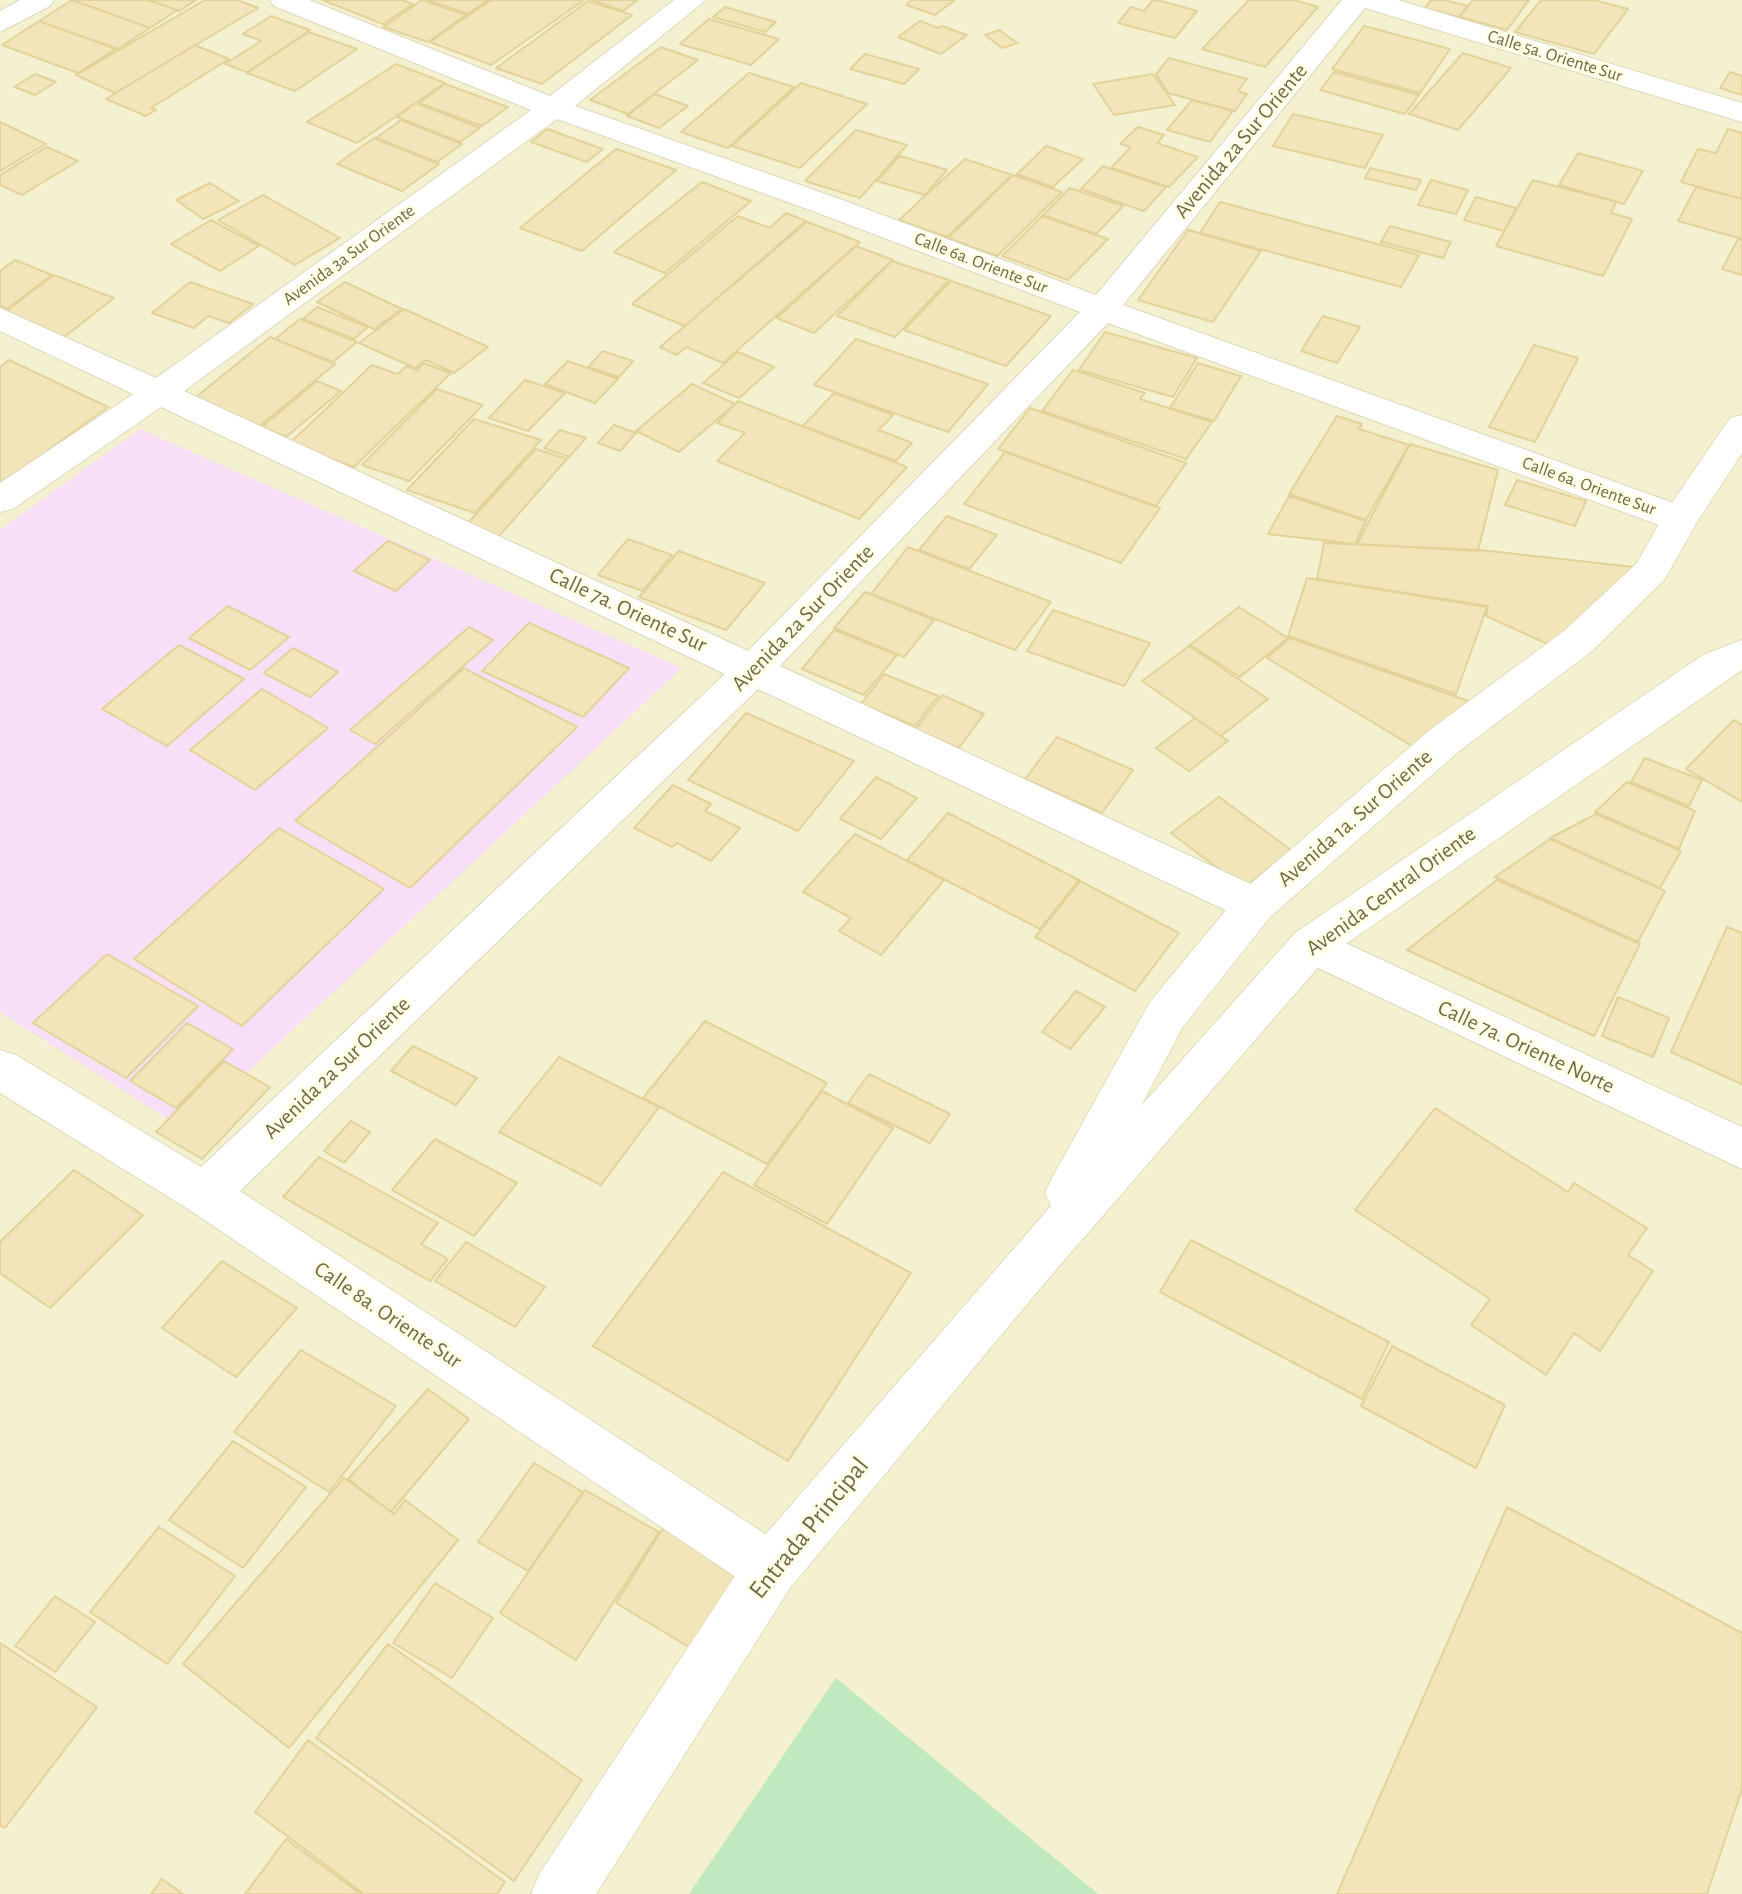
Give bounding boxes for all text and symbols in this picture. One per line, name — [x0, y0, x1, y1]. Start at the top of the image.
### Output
street label: Calle 5a. Oriente Sur — [1485, 25, 1625, 87]
street label: Avenida 2a Sur Oriente — [1169, 58, 1313, 224]
street label: Avenida 3a Sur Oriente — [279, 200, 419, 310]
street label: Calle 6a. Oriente Sur — [911, 228, 1051, 298]
street label: Calle 6a. Oriente Sur — [1519, 452, 1659, 520]
street label: Avenida 2a Sur Oriente — [726, 539, 880, 697]
street label: Calle 7a. Oriente Sur — [545, 562, 711, 658]
street label: Avenida 1a. Sur Oriente — [1272, 744, 1438, 892]
street label: Avenida Central Oriente — [1301, 820, 1481, 962]
street label: Avenida 2a Sur Oriente — [258, 991, 416, 1145]
street label: Calle 7a. Oriente Norte — [1434, 995, 1618, 1099]
street label: Calle 8a. Oriente Sur — [309, 1256, 467, 1374]
street label: Entrada Principal — [742, 1451, 876, 1605]

